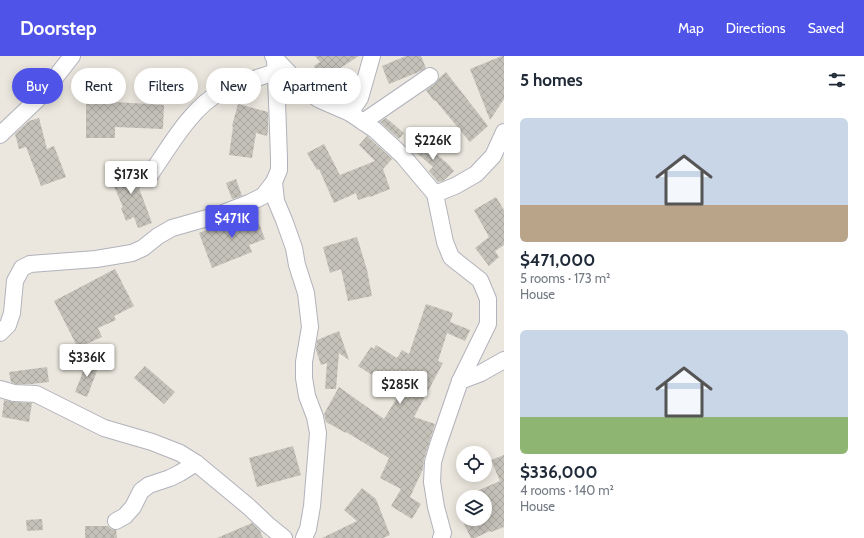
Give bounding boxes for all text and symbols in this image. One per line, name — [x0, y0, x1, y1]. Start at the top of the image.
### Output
text: Doorstep — [20, 17, 97, 40]
text: Map — [678, 19, 704, 37]
text: Directions — [726, 19, 786, 37]
text: Saved — [808, 19, 844, 37]
chip: Buy — [12, 68, 63, 104]
chip: Rent — [71, 68, 126, 104]
chip: Filters — [134, 68, 198, 104]
chip: New — [206, 68, 261, 104]
chip: Apartment — [269, 68, 361, 104]
icon: filters — [826, 69, 848, 91]
text: 5 homes — [520, 70, 583, 90]
pin: $226K — [405, 127, 461, 161]
text: $226K — [415, 132, 451, 148]
icon: home — [648, 144, 720, 216]
pin: $173K — [103, 161, 159, 195]
text: $173K — [114, 166, 148, 182]
pin: $471K — [204, 205, 260, 239]
text: $471K — [214, 210, 250, 226]
text: $471,000 — [520, 250, 595, 270]
text: 5 rooms · 173 m² — [520, 270, 610, 286]
text: House — [520, 286, 555, 302]
pin: $336K — [59, 344, 115, 378]
text: $336K — [68, 349, 106, 365]
icon: home — [648, 356, 720, 428]
pin: $285K — [372, 371, 428, 405]
text: $285K — [381, 376, 419, 392]
map controls — [456, 446, 492, 526]
button: locate — [456, 446, 492, 482]
text: $336,000 — [520, 462, 598, 482]
text: 4 rooms · 140 m² — [520, 482, 614, 498]
button: layers — [456, 490, 492, 526]
text: House — [520, 498, 555, 514]

